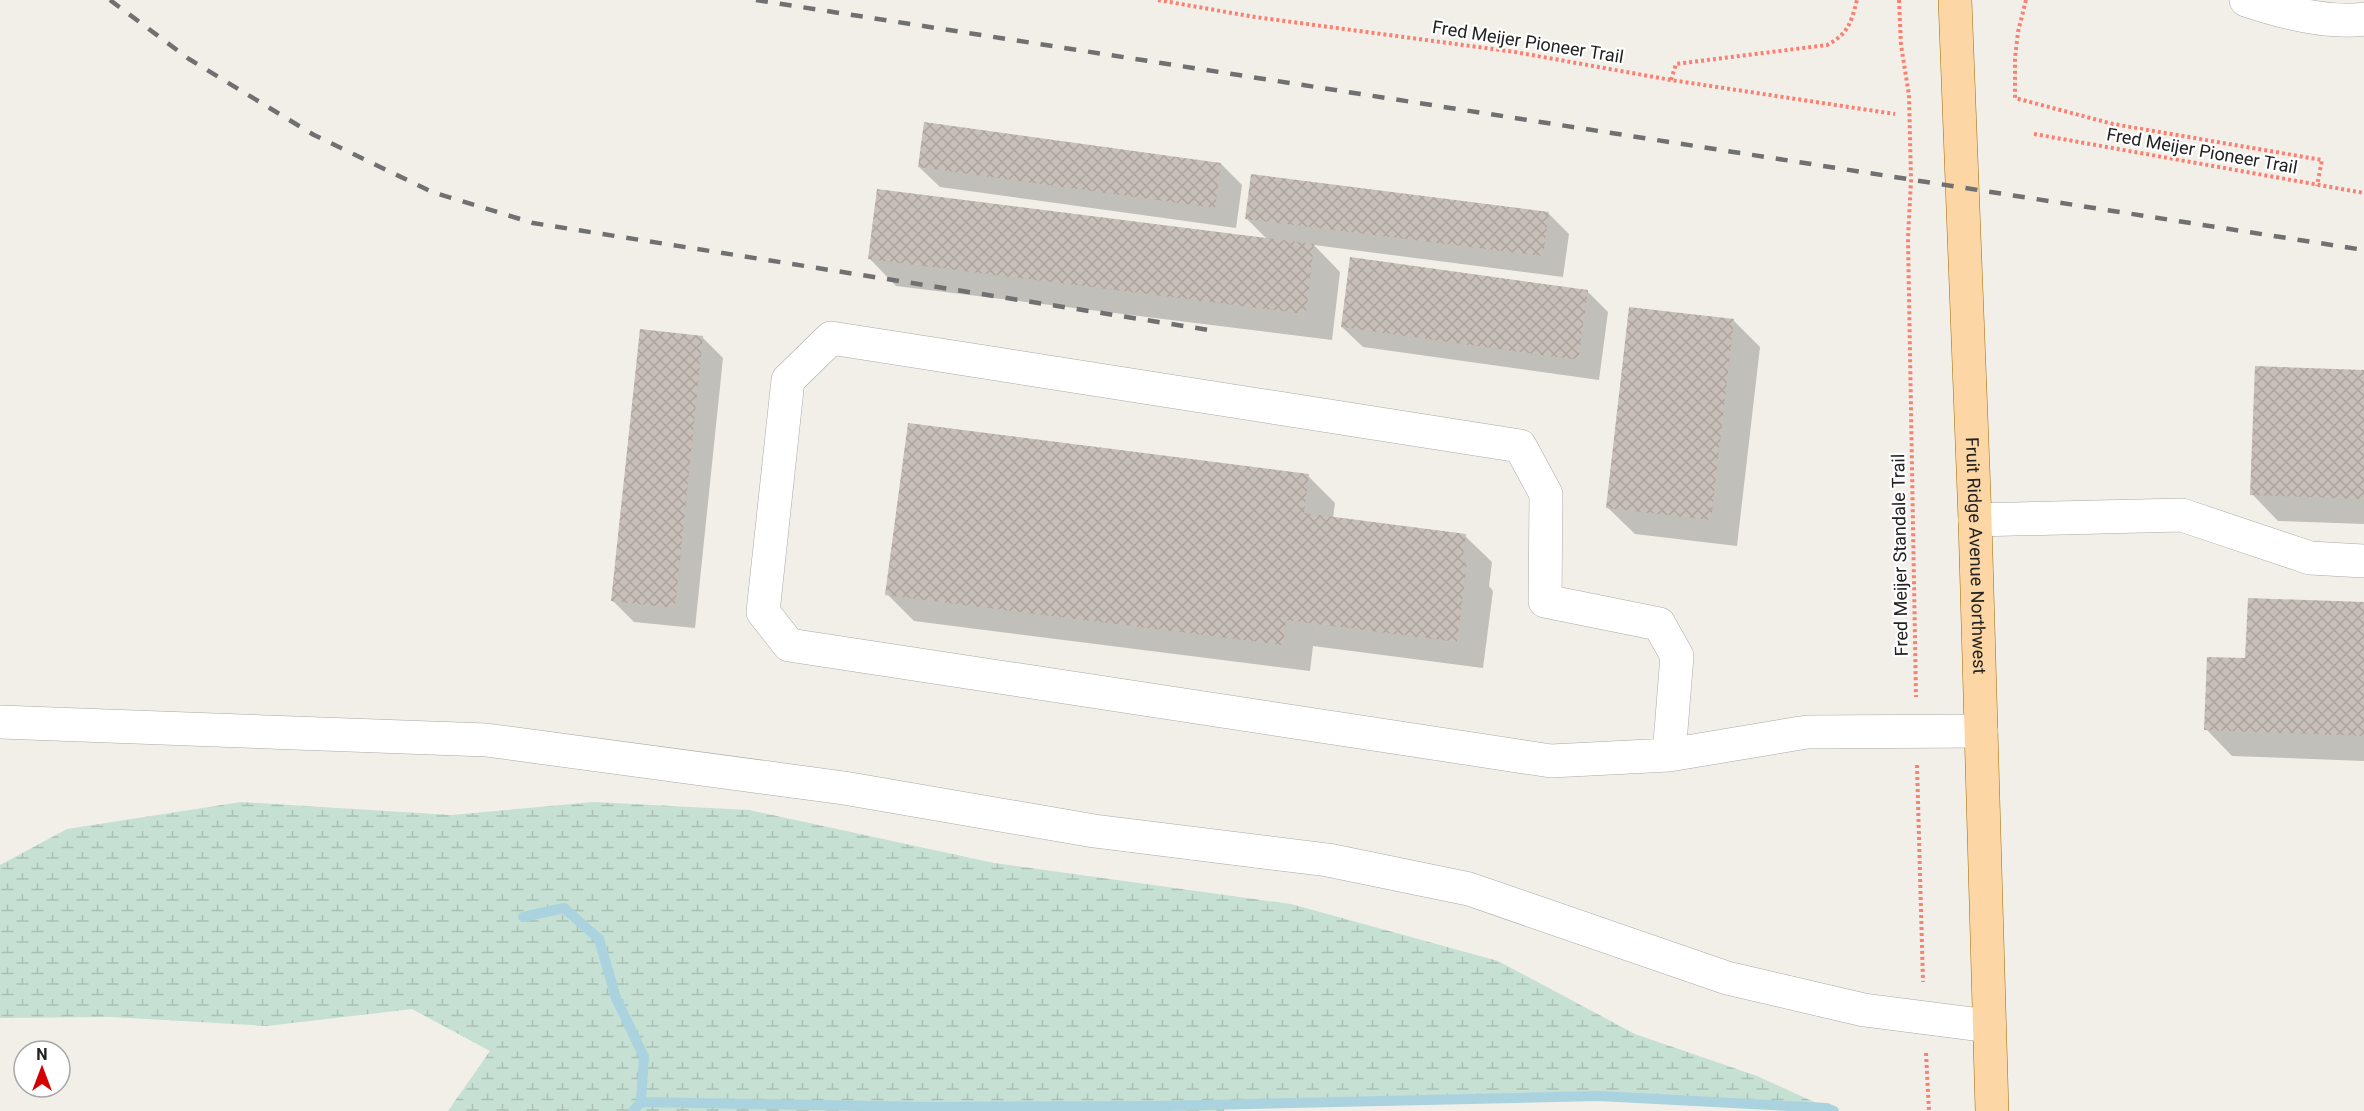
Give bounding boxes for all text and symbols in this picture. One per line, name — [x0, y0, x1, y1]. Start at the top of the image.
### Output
street label: Fred Meijer Pioneer Trail — [1431, 16, 1625, 67]
street label: Fred Meijer Pioneer Trail — [2105, 123, 2299, 178]
street label: Fruit Ridge Avenue Northwest — [1962, 437, 1990, 675]
street label: Fred Meijer Standale Trail — [1887, 454, 1912, 656]
north arrow — [12, 1039, 72, 1099]
text: N — [36, 1045, 48, 1064]

